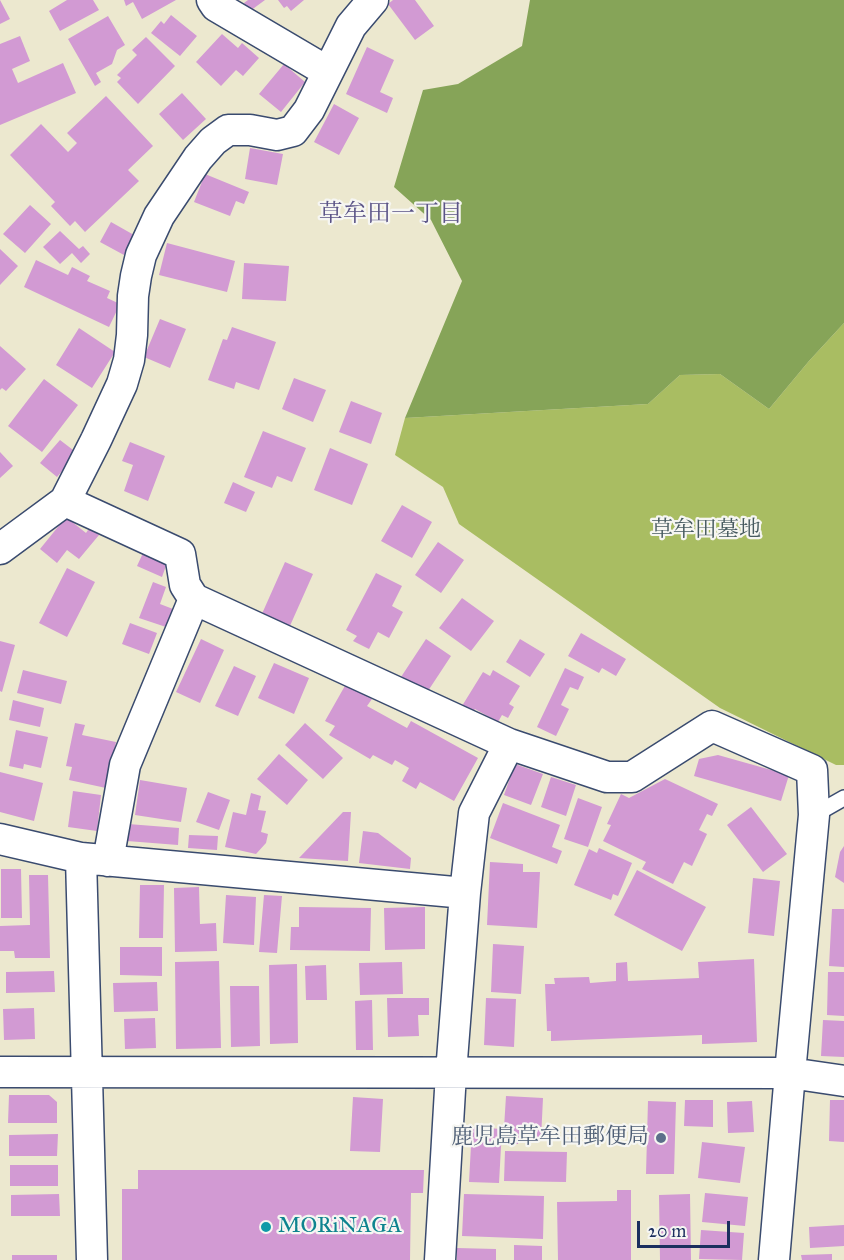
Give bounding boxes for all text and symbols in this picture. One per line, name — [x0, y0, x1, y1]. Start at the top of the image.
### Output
district label: 草牟田一丁目 — [319, 201, 463, 229]
park label: 草牟田墓地 — [651, 518, 761, 544]
place label: 鹿児島草牟田郵便局 — [451, 1125, 649, 1151]
marker: 鹿児島草牟田郵便局 — [654, 1131, 668, 1145]
scale bar — [640, 1209, 733, 1247]
place label: MORiNAGA — [278, 1214, 402, 1240]
marker: MORiNAGA — [259, 1220, 273, 1234]
text: 20 m — [648, 1220, 686, 1242]

